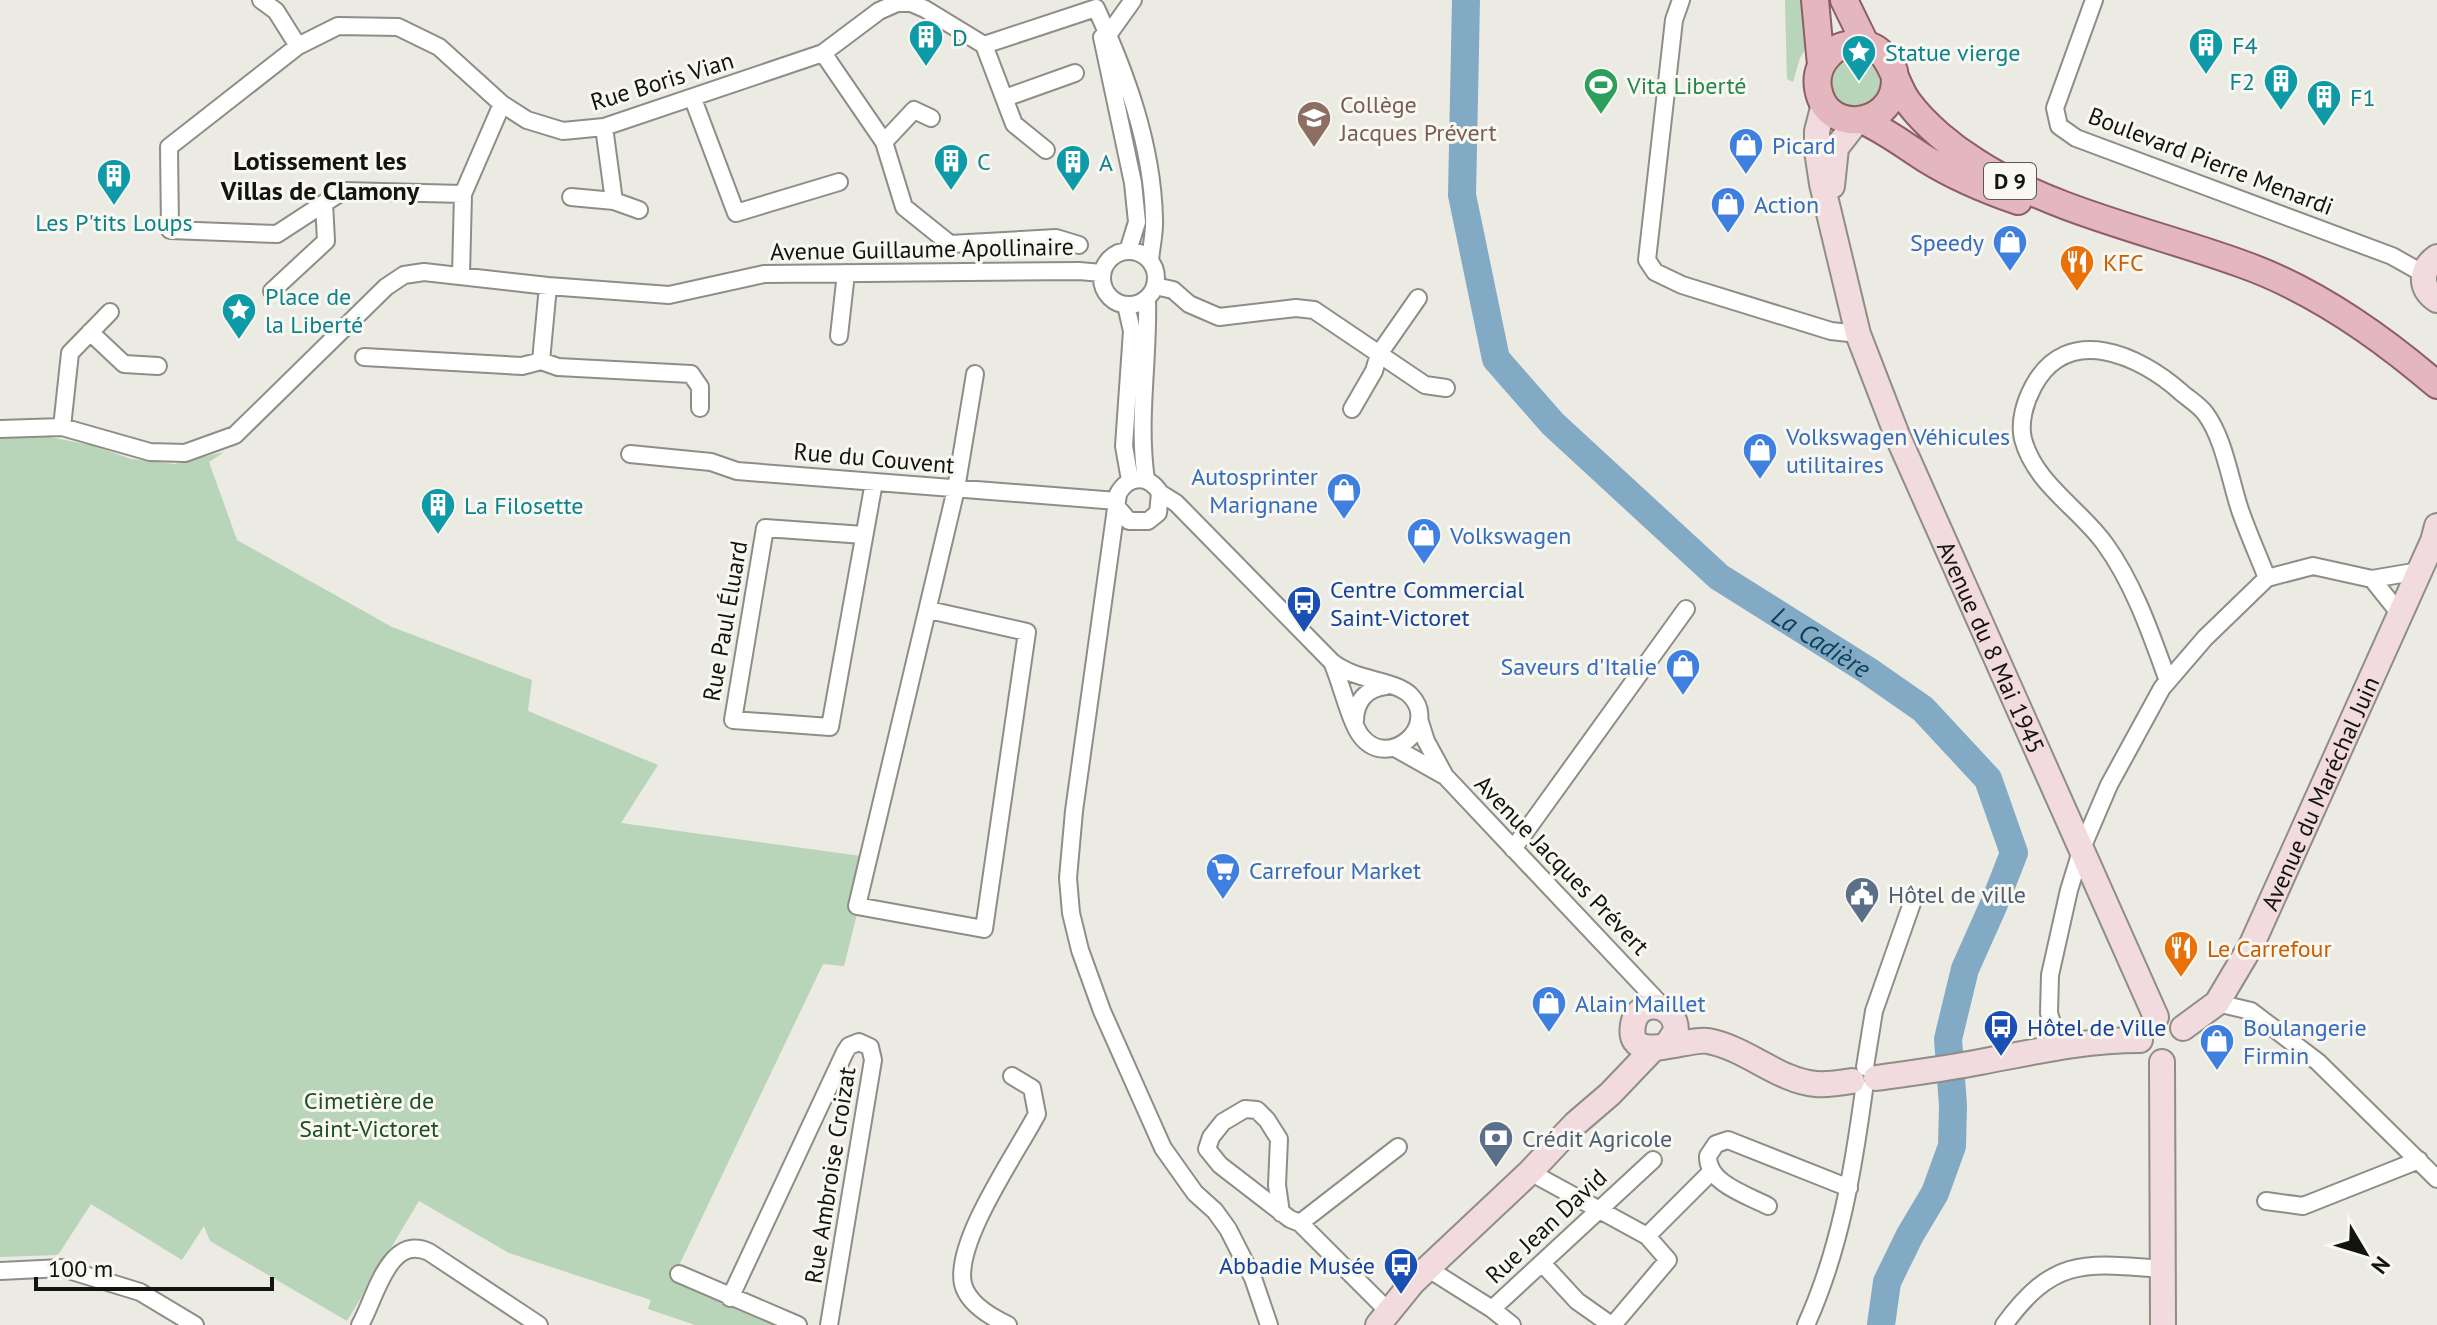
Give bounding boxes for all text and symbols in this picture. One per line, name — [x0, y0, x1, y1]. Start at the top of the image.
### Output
building icon: D — [907, 18, 945, 68]
place label: D — [952, 22, 968, 53]
building icon: F4 — [2187, 26, 2225, 76]
place label: F4 — [2232, 30, 2258, 61]
place icon: Statue vierge — [1840, 33, 1878, 83]
place label: Statue vierge — [1885, 37, 2021, 68]
street label: Rue Boris Vian — [587, 45, 737, 117]
building icon: F2 — [2262, 62, 2300, 112]
sports icon: Vita Liberté — [1582, 66, 1620, 116]
place label: F2 — [2230, 66, 2255, 97]
place label: Vita Liberté — [1626, 70, 1746, 101]
building icon: F1 — [2305, 78, 2343, 128]
place label: F1 — [2350, 82, 2376, 113]
place label: Collège Jacques Prévert — [1339, 89, 1497, 148]
school or university icon: Collège Jacques Prévert — [1295, 99, 1333, 149]
street label: Boulevard Pierre Menardi — [2084, 100, 2338, 222]
shop icon: Picard — [1727, 126, 1765, 176]
place label: Picard — [1772, 130, 1836, 161]
building icon: C — [932, 142, 970, 192]
building icon: A — [1054, 143, 1092, 193]
district label: Lotissement les Villas de Clamony — [220, 144, 420, 207]
place label: C — [977, 146, 991, 177]
place label: A — [1099, 147, 1113, 178]
building icon: Les P'tits Loups — [95, 157, 133, 207]
road number: D 9 — [1984, 163, 2036, 199]
shop icon: Action — [1709, 185, 1747, 235]
place label: Action — [1754, 189, 1819, 220]
place label: Les P'tits Loups — [35, 207, 193, 238]
shop icon: Speedy — [1991, 223, 2029, 273]
place label: Speedy — [1910, 227, 1984, 258]
street label: Avenue Guillaume Apollinaire — [770, 231, 1074, 267]
restaurant icon: KFC — [2058, 243, 2096, 293]
place label: KFC — [2103, 247, 2144, 278]
place label: Place de la Liberté — [265, 281, 363, 340]
place icon: Place de la Liberté — [220, 291, 258, 341]
place label: Volkswagen Véhicules utilitaires — [1785, 421, 2010, 480]
shop icon: Volkswagen Véhicules utilitaires — [1741, 431, 1779, 481]
street label: Rue du Couvent — [792, 436, 956, 480]
place label: Autosprinter Marignane — [1191, 461, 1318, 520]
shop icon: Autosprinter Marignane — [1325, 471, 1363, 521]
building icon: La Filosette — [419, 486, 457, 536]
place label: La Filosette — [464, 490, 583, 521]
shop icon: Volkswagen — [1405, 516, 1443, 566]
place label: Volkswagen — [1449, 520, 1571, 551]
street label: Avenue du 8 Mai 1945 — [1931, 536, 2052, 758]
street label: Rue Paul Éluard — [696, 538, 754, 704]
place label: Centre Commercial Saint-Victoret — [1330, 574, 1524, 633]
bus stop icon: Centre Commercial Saint-Victoret — [1285, 584, 1323, 634]
water label: La Cadière — [1766, 598, 1877, 685]
shop icon: Saveurs d'Italie — [1664, 647, 1702, 697]
place label: Saveurs d'Italie — [1500, 651, 1657, 682]
street label: Avenue du Maréchal Juin — [2254, 671, 2386, 915]
street label: Avenue Jacques Prévert — [1468, 769, 1656, 961]
supermarket icon: Carrefour Market — [1204, 851, 1242, 901]
place label: Carrefour Market — [1249, 855, 1421, 886]
public building icon: Hôtel de ville — [1843, 875, 1881, 925]
place label: Hôtel de ville — [1888, 879, 2026, 910]
restaurant icon: Le Carrefour — [2162, 929, 2200, 979]
place label: Le Carrefour — [2207, 933, 2332, 964]
shop icon: Alain Maillet — [1530, 984, 1568, 1034]
place label: Alain Maillet — [1575, 988, 1706, 1019]
bus stop icon: Hôtel de Ville — [1982, 1008, 2020, 1058]
place label: Hôtel de Ville — [2027, 1012, 2167, 1043]
place label: Boulangerie Firmin — [2243, 1012, 2367, 1071]
shop icon: Boulangerie Firmin — [2198, 1022, 2236, 1072]
street label: Rue Ambroise Croizat — [798, 1064, 862, 1286]
park label: Cimetière de Saint-Victoret — [299, 1085, 439, 1144]
bank icon: Crédit Agricole — [1477, 1119, 1515, 1169]
place label: Crédit Agricole — [1522, 1123, 1672, 1154]
street label: Rue Jean David — [1479, 1162, 1613, 1290]
north arrow — [2325, 1213, 2405, 1293]
scale bar — [36, 1241, 272, 1291]
bus stop icon: Abbadie Musée — [1382, 1246, 1420, 1296]
place label: Abbadie Musée — [1219, 1250, 1375, 1281]
text: N — [2365, 1251, 2396, 1280]
text: 100 m — [48, 1253, 113, 1284]

